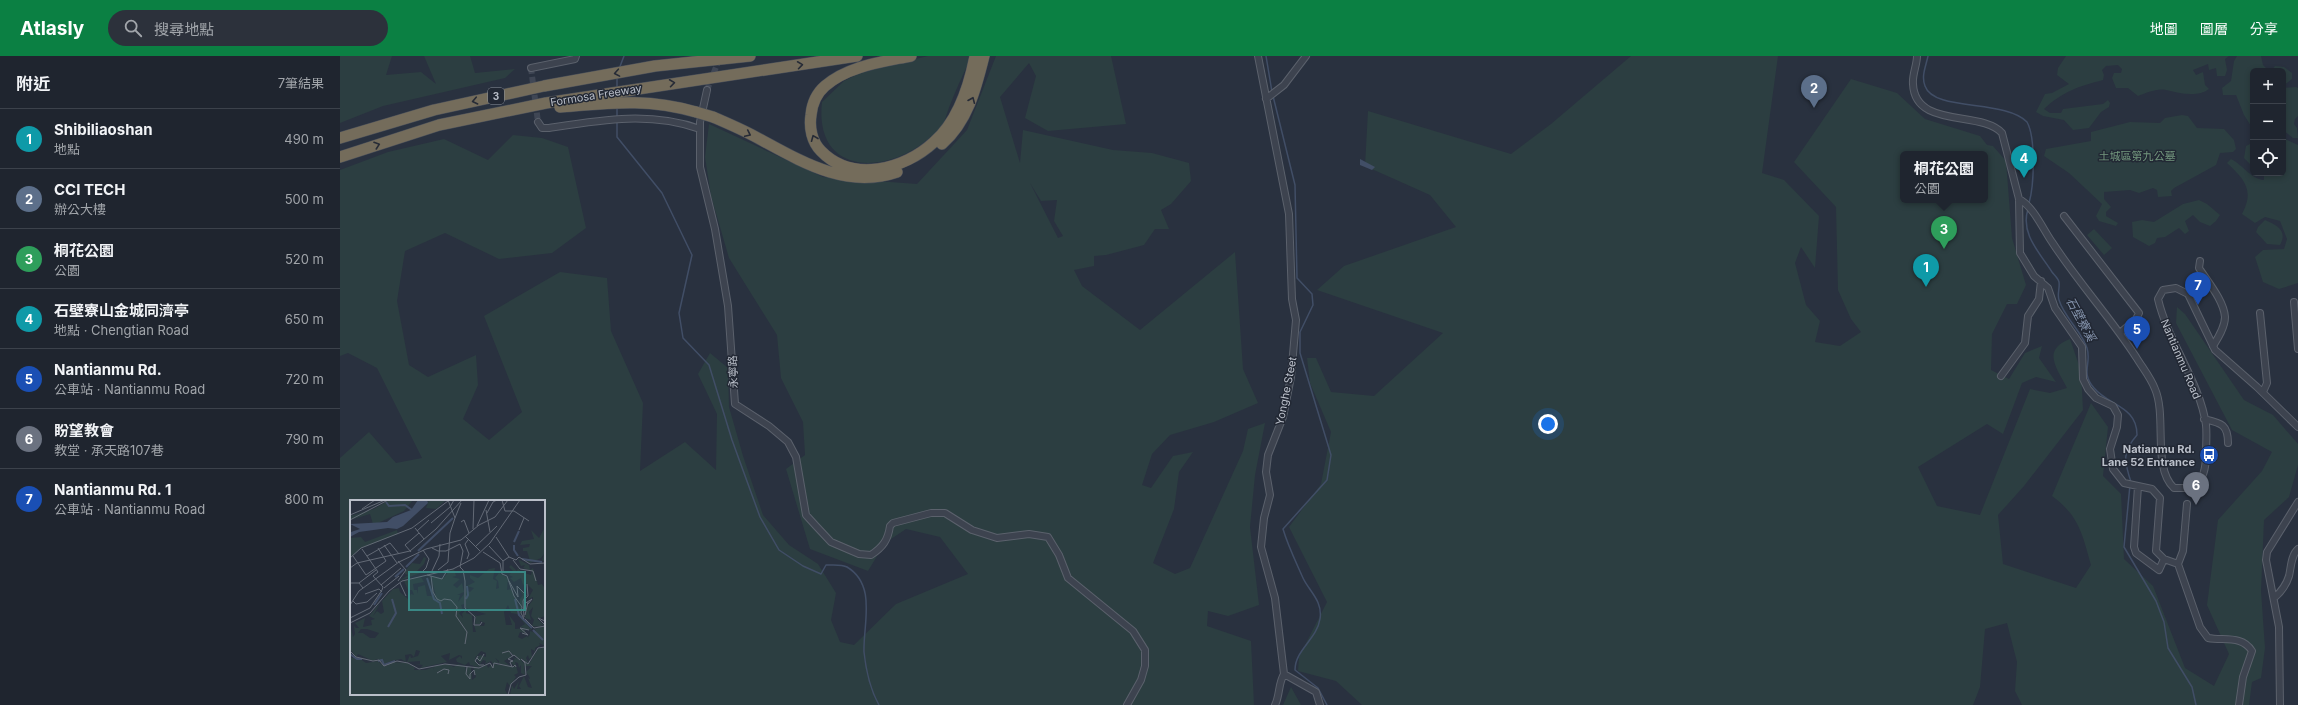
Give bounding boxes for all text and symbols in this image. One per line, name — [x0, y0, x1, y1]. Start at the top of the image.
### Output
search box — [108, 10, 388, 46]
text: Atlasly — [20, 17, 84, 40]
icon: search — [122, 17, 144, 39]
text: 搜尋地點 — [154, 20, 214, 39]
text: 地圖 — [2150, 20, 2178, 37]
text: 圖層 — [2200, 20, 2228, 37]
text: 分享 — [2250, 20, 2278, 37]
one-way arrow — [797, 61, 803, 70]
one-way arrow — [613, 68, 620, 77]
map controls — [2250, 68, 2286, 176]
button: + — [2250, 68, 2286, 104]
text: 附近 — [16, 74, 50, 94]
text: 7筆結果 — [278, 75, 324, 91]
pin: 2 — [1801, 75, 1827, 108]
one-way arrow — [668, 79, 675, 88]
street label: Formosa Freeway — [549, 81, 643, 109]
road number: 3 — [488, 88, 504, 104]
one-way arrow — [472, 96, 478, 104]
one-way arrow — [967, 96, 975, 103]
button: − — [2250, 104, 2286, 140]
text: Shibiliaoshan — [54, 120, 153, 139]
one-way arrow — [744, 129, 752, 137]
text: 1 — [26, 131, 32, 147]
text: 490 m — [284, 131, 324, 147]
one-way arrow — [810, 135, 818, 142]
button: locate — [2250, 140, 2286, 176]
text: 地點 — [54, 141, 80, 157]
one-way arrow — [373, 141, 380, 149]
pin: 4 — [2011, 145, 2037, 178]
park label: 土城區第九公墓 — [2099, 149, 2176, 163]
popup — [1900, 151, 1988, 203]
text: 桐花公園 — [1914, 159, 1974, 178]
text: CCI TECH — [54, 180, 125, 199]
text: 公園 — [1914, 180, 1940, 196]
text: 2 — [25, 191, 33, 207]
text: 500 m — [285, 191, 324, 207]
text: 辦公大樓 — [54, 201, 106, 217]
pin: 3 — [1931, 216, 1957, 249]
text: 桐花公園 — [54, 241, 114, 260]
text: 3 — [25, 251, 33, 267]
text: 520 m — [285, 251, 324, 267]
pin: 1 — [1913, 254, 1939, 287]
text: 公園 — [54, 262, 80, 278]
pin: 7 — [2185, 272, 2211, 305]
water label: 石壁寮溪 — [2063, 294, 2100, 345]
text: 石壁寮山金城同濟亭 — [54, 301, 189, 320]
text: 4 — [25, 311, 33, 327]
text: 650 m — [285, 311, 324, 327]
pin: 5 — [2124, 316, 2150, 349]
street label: Nantianmu Road — [2158, 317, 2204, 401]
text: 地點 · Chengtian Road — [54, 322, 189, 338]
street label: 永寧路 — [725, 355, 741, 389]
street label: Yonghe Steet — [1273, 355, 1300, 426]
text: Nantianmu Rd. — [54, 360, 162, 379]
text: 5 — [25, 371, 33, 387]
text: 720 m — [285, 371, 324, 387]
text: 公車站 · Nantianmu Road — [54, 381, 205, 397]
your location — [1538, 414, 1558, 434]
text: 盼望教會 — [54, 421, 114, 440]
text: 6 — [25, 431, 33, 447]
text: 790 m — [285, 431, 324, 447]
text: 教堂 · 承天路107巷 — [54, 442, 164, 458]
place label: Natianmu Rd. Lane 52 Entrance — [2102, 442, 2195, 469]
bus stop icon: Natianmu Rd. Lane 52 Entrance — [2198, 444, 2220, 466]
pin: 6 — [2183, 472, 2209, 505]
text: Nantianmu Rd. 1 — [54, 480, 171, 499]
text: 7 — [25, 491, 33, 507]
text: 800 m — [285, 491, 324, 507]
inset map — [350, 500, 545, 695]
text: 公車站 · Nantianmu Road — [54, 501, 205, 517]

